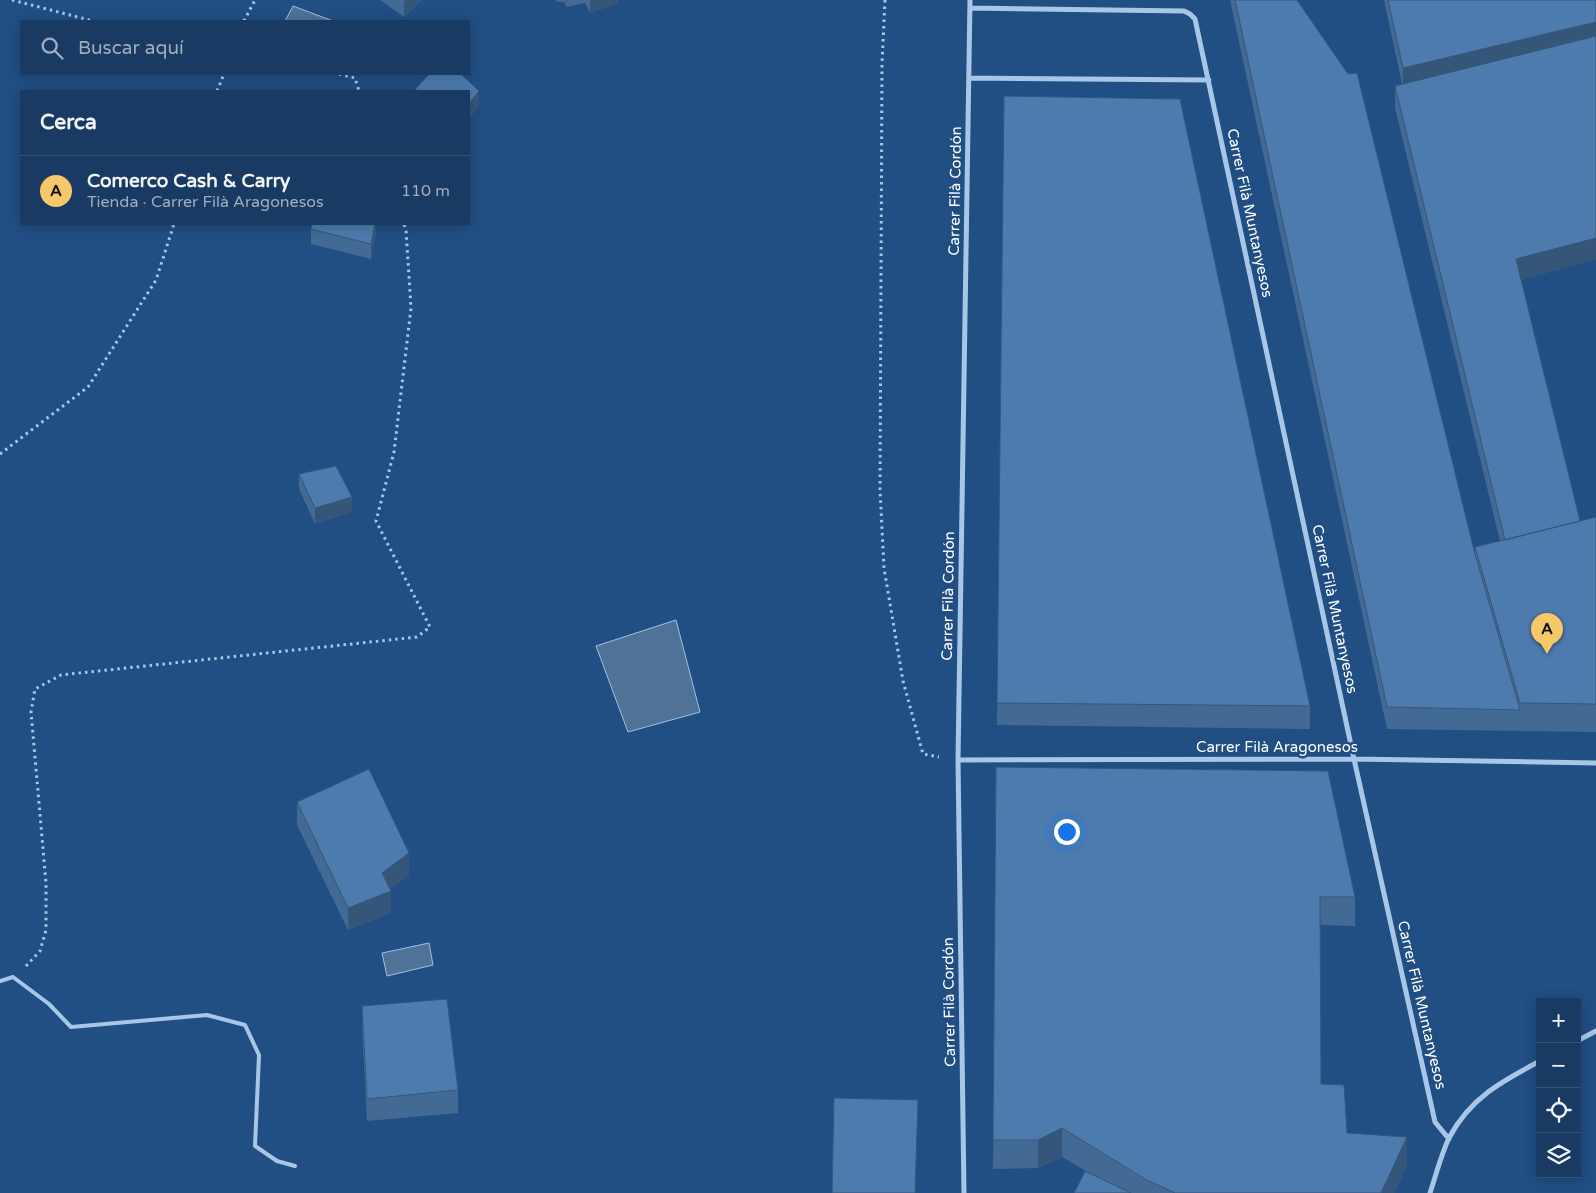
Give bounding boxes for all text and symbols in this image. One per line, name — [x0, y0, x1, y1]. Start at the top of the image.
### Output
search box — [20, 20, 470, 75]
icon: search — [38, 34, 66, 62]
text: Buscar aquí — [78, 37, 184, 59]
text: Cerca — [40, 110, 97, 135]
street label: Carrer Filà Cordón — [945, 126, 965, 256]
street label: Carrer Filà Muntanyesos — [1223, 127, 1277, 299]
text: Comerco Cash & Carry — [87, 170, 290, 192]
text: A — [50, 181, 62, 201]
text: 110 m — [401, 181, 450, 201]
text: Tienda · Carrer Filà Aragonesos — [87, 192, 324, 212]
street label: Carrer Filà Muntanyesos — [1308, 523, 1362, 695]
street label: Carrer Filà Cordón — [938, 531, 958, 661]
pin: A — [1531, 613, 1563, 654]
street label: Carrer Filà Aragonesos — [1196, 738, 1358, 756]
your location — [1054, 819, 1080, 845]
street label: Carrer Filà Muntanyesos — [1394, 919, 1450, 1091]
street label: Carrer Filà Cordón — [939, 937, 959, 1067]
map controls — [1536, 998, 1581, 1178]
button: + — [1536, 998, 1581, 1043]
button: − — [1536, 1043, 1581, 1088]
button: locate — [1536, 1088, 1581, 1133]
button: layers — [1536, 1133, 1581, 1178]

